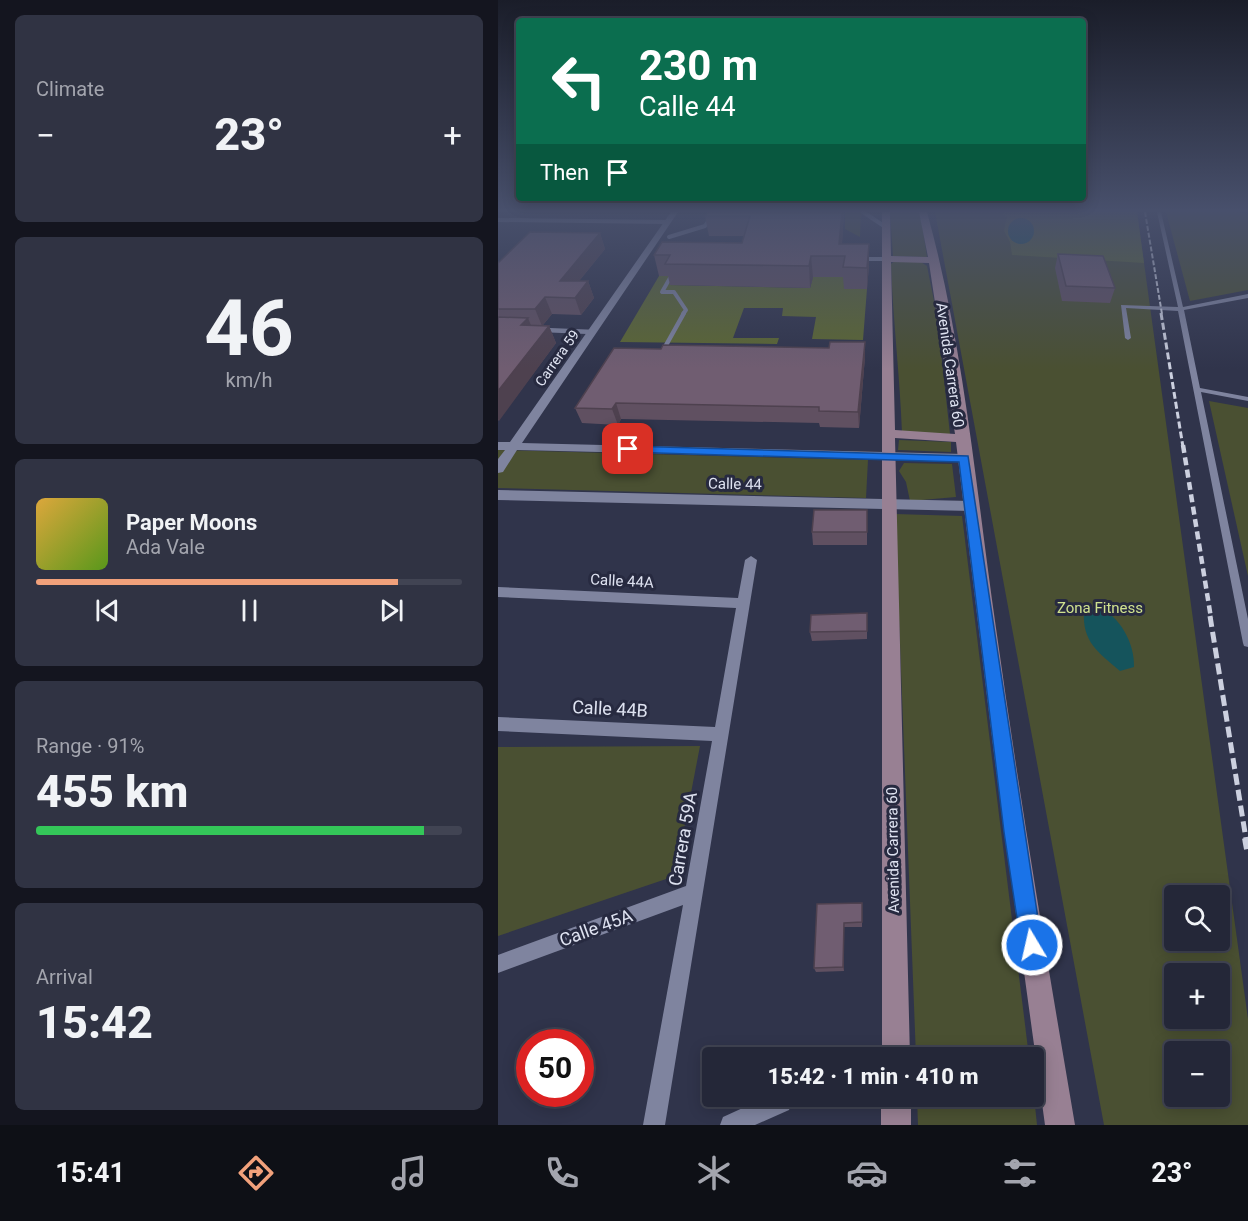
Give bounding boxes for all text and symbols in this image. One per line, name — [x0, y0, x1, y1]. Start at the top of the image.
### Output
text: 230 m — [639, 41, 758, 90]
icon: left — [540, 42, 618, 120]
text: Climate — [36, 77, 104, 101]
text: Calle 44 — [639, 91, 736, 123]
text: 23° — [214, 108, 284, 161]
text: − — [36, 116, 55, 155]
text: + — [443, 116, 462, 155]
icon: arrive — [601, 156, 634, 189]
text: Then — [540, 160, 589, 185]
text: 46 — [204, 283, 294, 374]
street label: Avenida Carrera 60 — [932, 301, 968, 429]
street label: Carrera 59 — [532, 327, 582, 389]
text: km/h — [226, 368, 272, 392]
pin — [602, 423, 653, 474]
icon: arrive — [611, 432, 644, 465]
street label: Calle 44 — [708, 475, 763, 493]
text: Paper Moons — [126, 510, 257, 535]
text: Ada Vale — [126, 535, 205, 559]
street label: Calle 44A — [590, 570, 654, 592]
icon: previous — [91, 594, 124, 627]
icon: pause — [233, 594, 266, 627]
icon: next — [375, 594, 408, 627]
park label: Zona Fitness — [1057, 599, 1143, 617]
street label: Calle 44B — [572, 696, 648, 721]
text: Range · 91% — [36, 734, 144, 758]
text: 455 km — [36, 765, 188, 818]
street label: Avenida Carrera 60 — [883, 787, 903, 913]
street label: Carrera 59A — [664, 790, 701, 888]
map controls — [1164, 885, 1230, 1107]
button: search — [1164, 885, 1230, 951]
street label: Calle 45A — [556, 905, 635, 950]
position arrow — [1000, 913, 1064, 977]
button: + — [1164, 963, 1230, 1029]
text: Arrival — [36, 965, 93, 989]
text: 15:42 — [36, 996, 153, 1049]
speed limit sign: 50 — [516, 1029, 594, 1107]
button: − — [1164, 1041, 1230, 1107]
text: 15:42 · 1 min · 410 m — [768, 1064, 978, 1089]
icon: directions — [235, 1152, 277, 1194]
icon: music — [388, 1152, 430, 1194]
icon: phone — [541, 1152, 583, 1194]
icon: climate — [693, 1152, 735, 1194]
icon: car — [846, 1152, 888, 1194]
icon: filters — [999, 1152, 1041, 1194]
text: 15:41 — [55, 1157, 125, 1189]
text: 23° — [1151, 1157, 1193, 1189]

